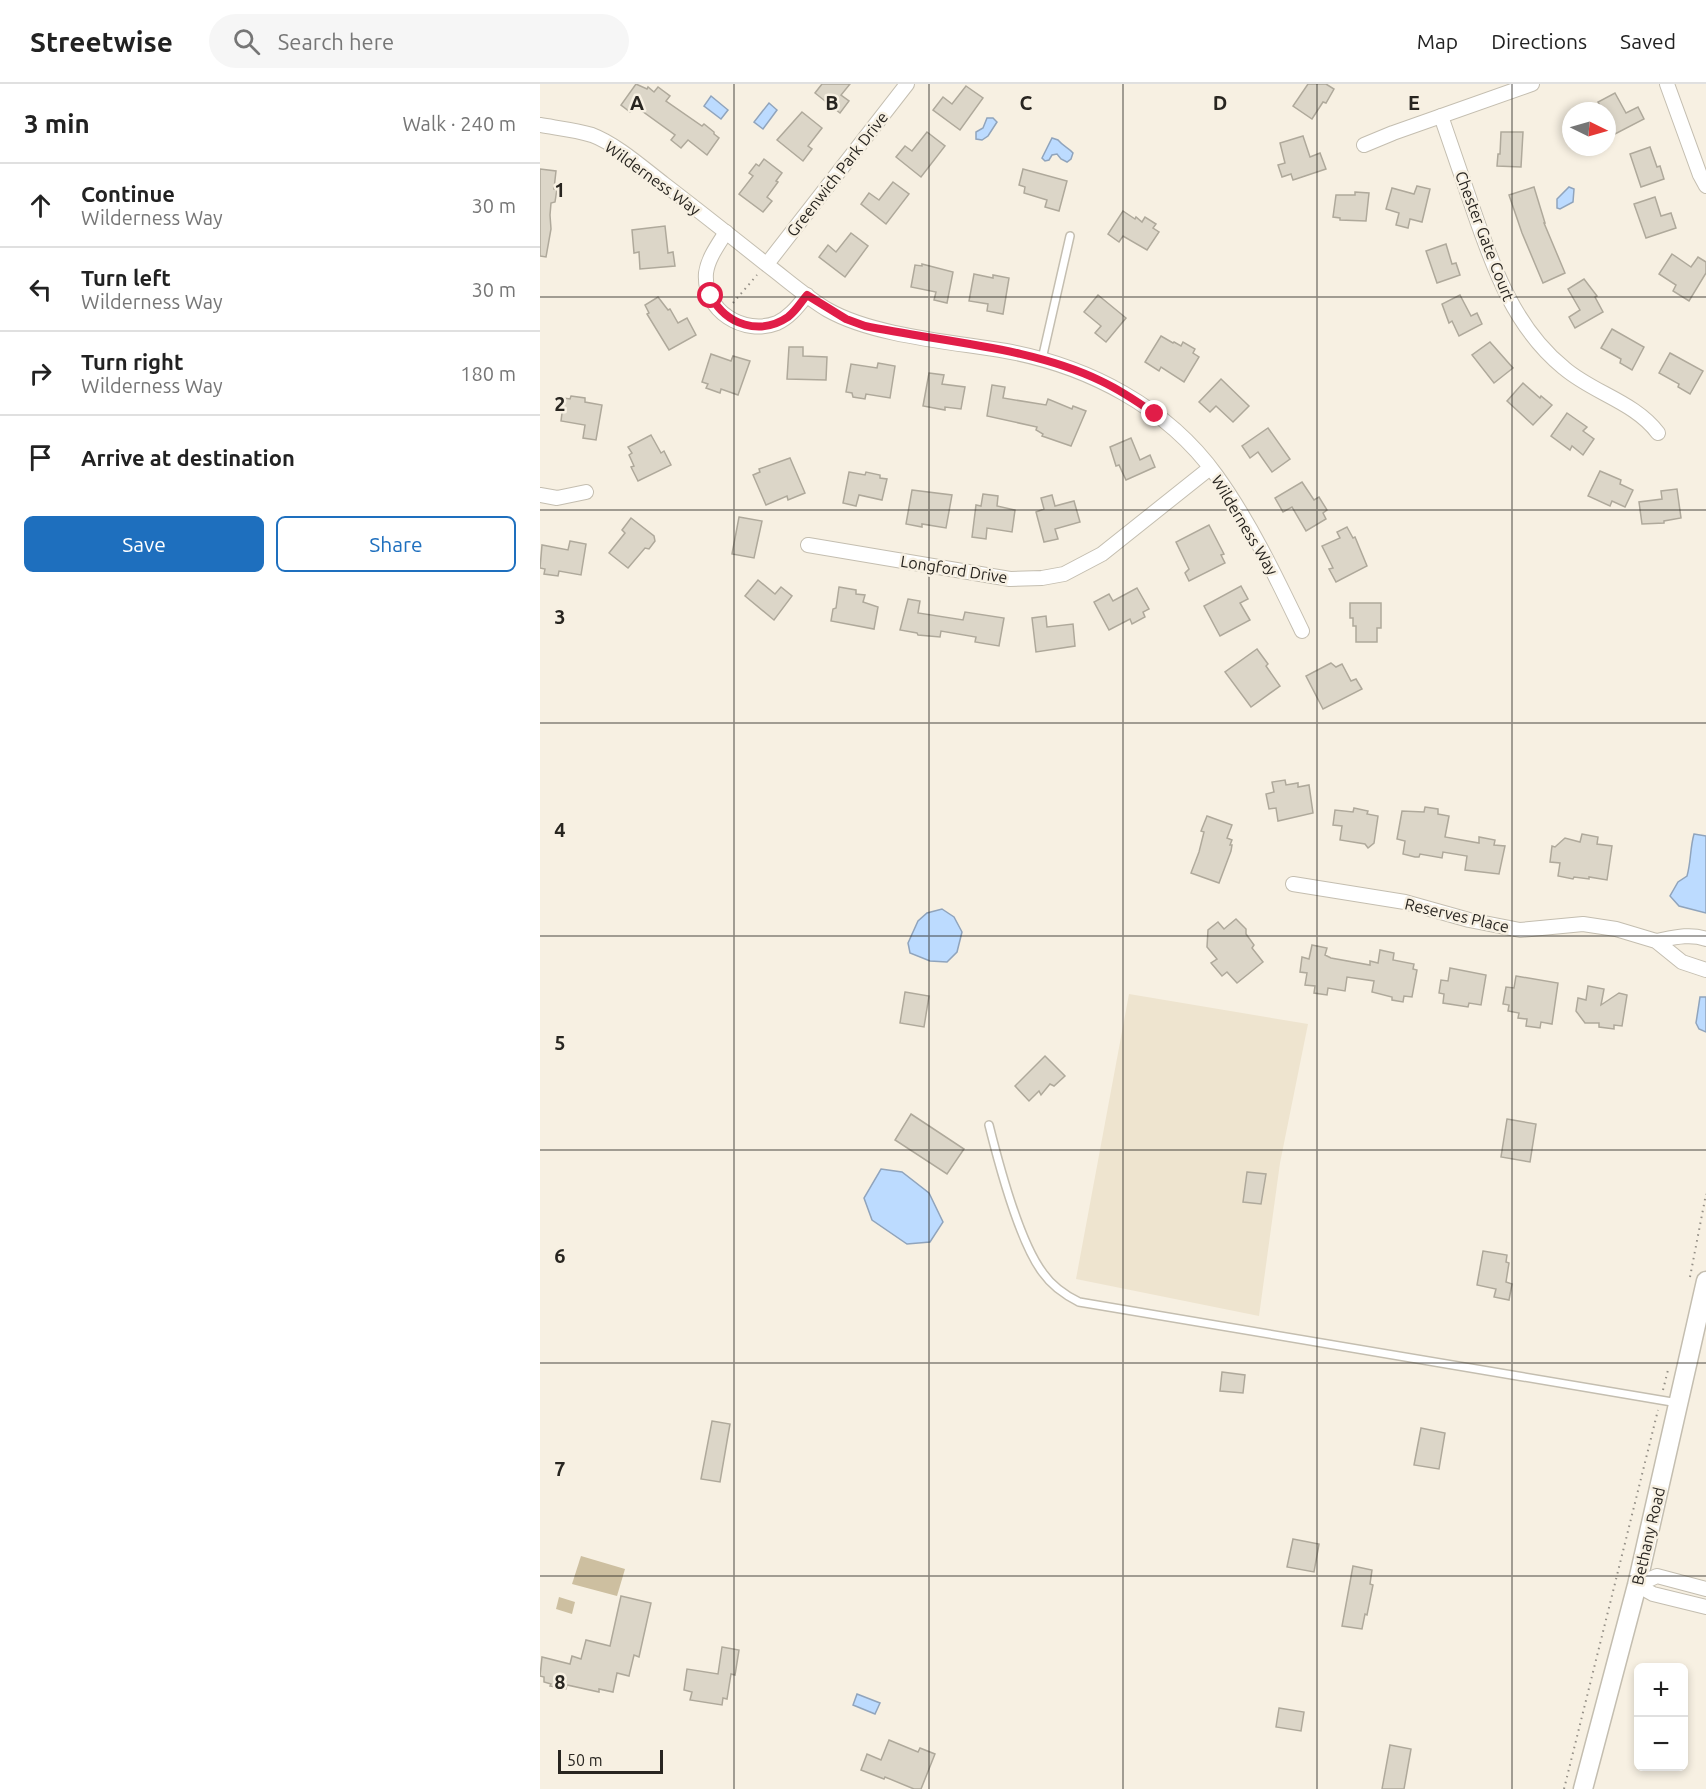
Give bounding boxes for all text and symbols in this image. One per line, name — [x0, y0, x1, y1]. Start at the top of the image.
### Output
search box — [209, 14, 629, 68]
icon: search — [230, 25, 263, 58]
text: Streetwise — [30, 26, 173, 57]
text: Search here — [278, 29, 394, 54]
text: Map — [1417, 29, 1458, 53]
text: Directions — [1491, 29, 1587, 53]
text: Saved — [1620, 29, 1676, 53]
text: A — [630, 91, 644, 114]
text: B — [825, 91, 839, 114]
text: C — [1020, 91, 1033, 114]
text: D — [1213, 91, 1227, 114]
text: E — [1408, 91, 1420, 114]
north arrow — [1562, 102, 1616, 156]
street label: Greenwich Park Drive — [783, 108, 891, 240]
text: 3 min — [24, 109, 90, 138]
text: Walk · 240 m — [403, 112, 516, 135]
street label: Wilderness Way — [602, 137, 704, 219]
street label: Chester Gate Court — [1452, 168, 1518, 304]
text: 1 — [554, 178, 566, 201]
text: Continue — [81, 181, 175, 206]
icon: ahead — [24, 189, 57, 222]
text: 30 m — [472, 194, 516, 217]
text: Wilderness Way — [81, 206, 223, 229]
text: Turn left — [81, 265, 171, 290]
icon: left — [24, 273, 57, 306]
text: 30 m — [472, 278, 516, 301]
route start — [697, 282, 723, 308]
text: Wilderness Way — [81, 290, 223, 313]
text: Turn right — [81, 349, 183, 374]
icon: right — [24, 357, 57, 390]
text: 180 m — [460, 362, 516, 385]
text: Wilderness Way — [81, 374, 223, 397]
text: 2 — [554, 392, 566, 415]
route end — [1141, 400, 1167, 426]
icon: arrive — [24, 441, 57, 474]
text: Arrive at destination — [81, 445, 295, 470]
street label: Wilderness Way — [1208, 472, 1282, 578]
button: Save — [24, 516, 264, 572]
button: Share — [276, 516, 516, 572]
street label: Longford Drive — [899, 552, 1009, 586]
text: 3 — [554, 605, 566, 628]
text: 4 — [554, 818, 566, 841]
street label: Reserves Place — [1403, 894, 1511, 936]
text: 5 — [554, 1031, 566, 1054]
text: 6 — [554, 1244, 566, 1267]
text: 7 — [554, 1457, 566, 1480]
street label: Bethany Road — [1628, 1485, 1668, 1587]
map controls — [1634, 1663, 1688, 1771]
button: + — [1634, 1663, 1688, 1717]
text: 8 — [554, 1670, 566, 1693]
button: − — [1634, 1717, 1688, 1771]
scale bar — [558, 1747, 663, 1774]
text: 50 m — [567, 1751, 603, 1769]

